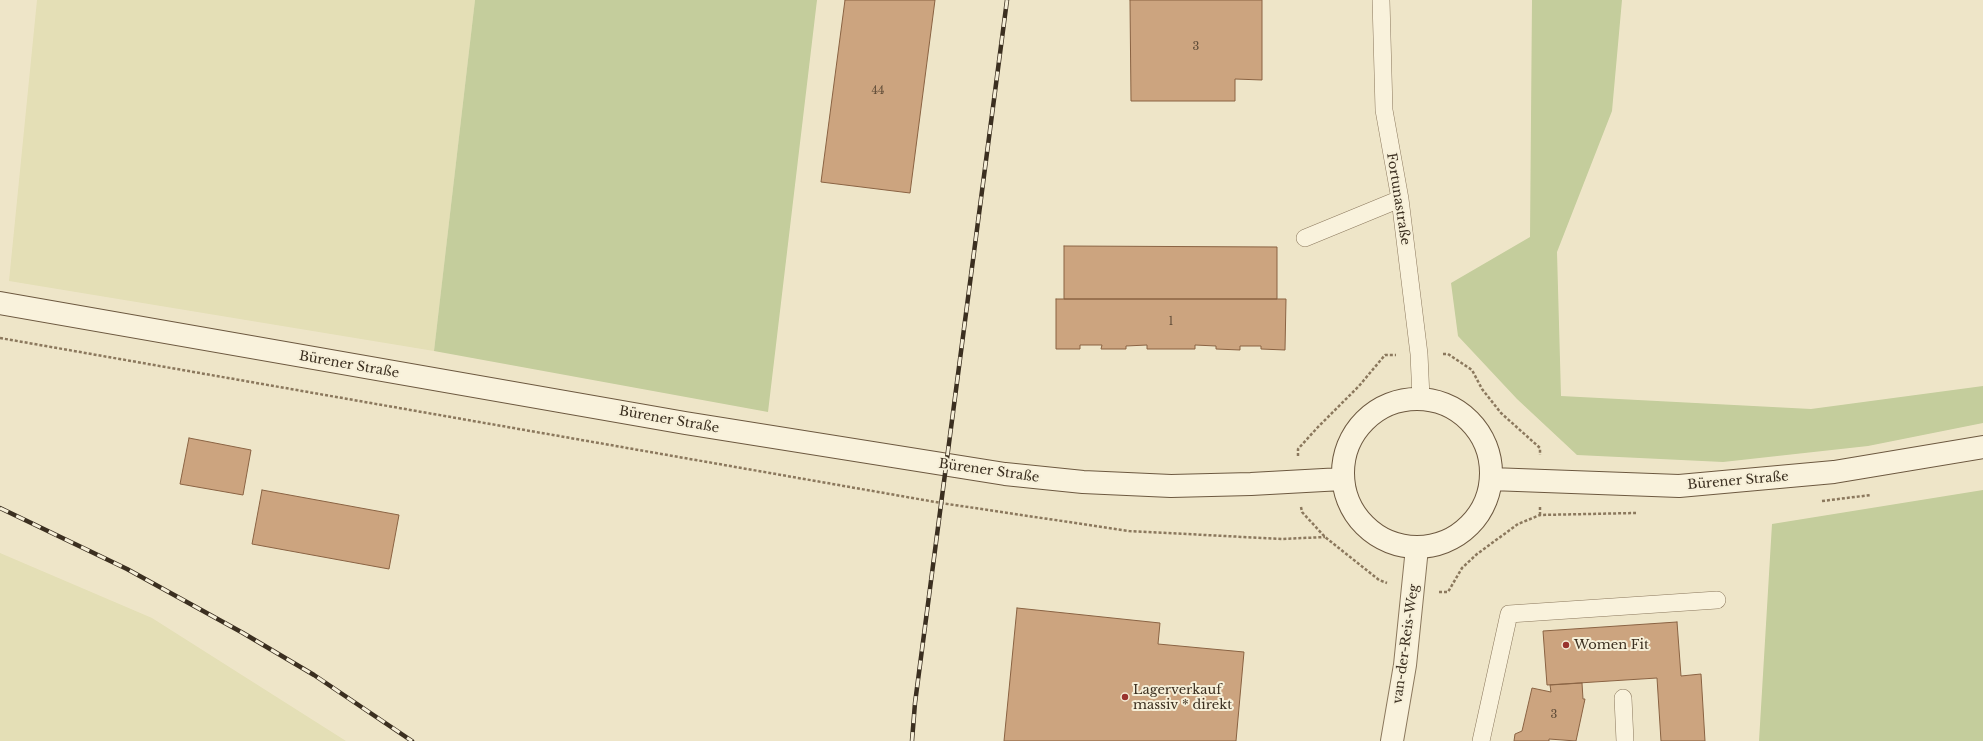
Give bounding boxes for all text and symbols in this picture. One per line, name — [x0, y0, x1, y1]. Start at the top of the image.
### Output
house number: 3 — [1193, 40, 1199, 54]
house number: 44 — [872, 84, 884, 98]
street label: Fortunastraße — [1383, 152, 1413, 246]
house number: 1 — [1169, 315, 1173, 329]
street label: Bürener Straße — [298, 349, 400, 381]
street label: Bürener Straße — [618, 404, 720, 436]
street label: Bürener Straße — [938, 456, 1040, 486]
street label: Bürener Straße — [1687, 469, 1789, 493]
street label: van-der-Reis-Weg — [1390, 583, 1422, 705]
place label: Women Fit — [1574, 637, 1649, 653]
marker: Women Fit — [1561, 640, 1571, 650]
place label: Lagerverkauf massiv * direkt — [1133, 682, 1232, 713]
marker: Lagerverkauf massiv * direkt — [1120, 692, 1130, 702]
house number: 3 — [1551, 708, 1557, 722]

